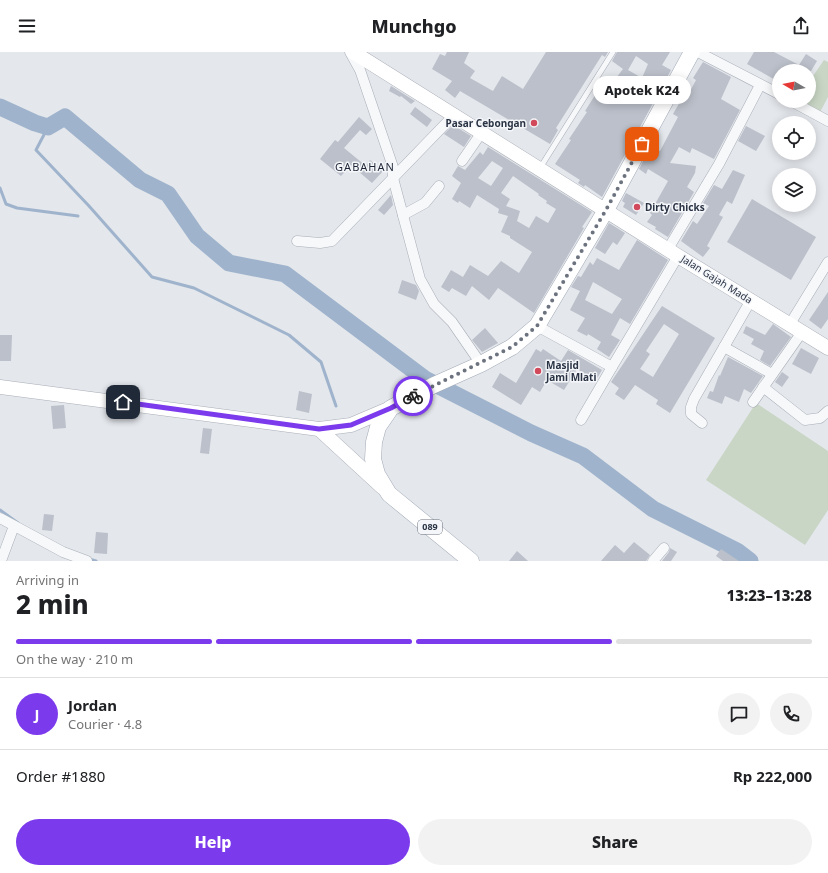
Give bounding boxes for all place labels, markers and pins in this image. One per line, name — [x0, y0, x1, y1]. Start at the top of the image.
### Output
callout: Apotek K24 — [593, 76, 691, 104]
place label: Pasar Cebongan — [445, 116, 526, 130]
marker: Pasar Cebongan — [529, 118, 539, 128]
pin — [625, 127, 659, 161]
place label: Dirty Chicks — [645, 200, 705, 214]
marker: Dirty Chicks — [632, 202, 642, 212]
place label: Masjid Jami Mlati — [545, 358, 596, 384]
marker: Masjid Jami Mlati — [533, 366, 543, 376]
pin — [106, 385, 140, 419]

